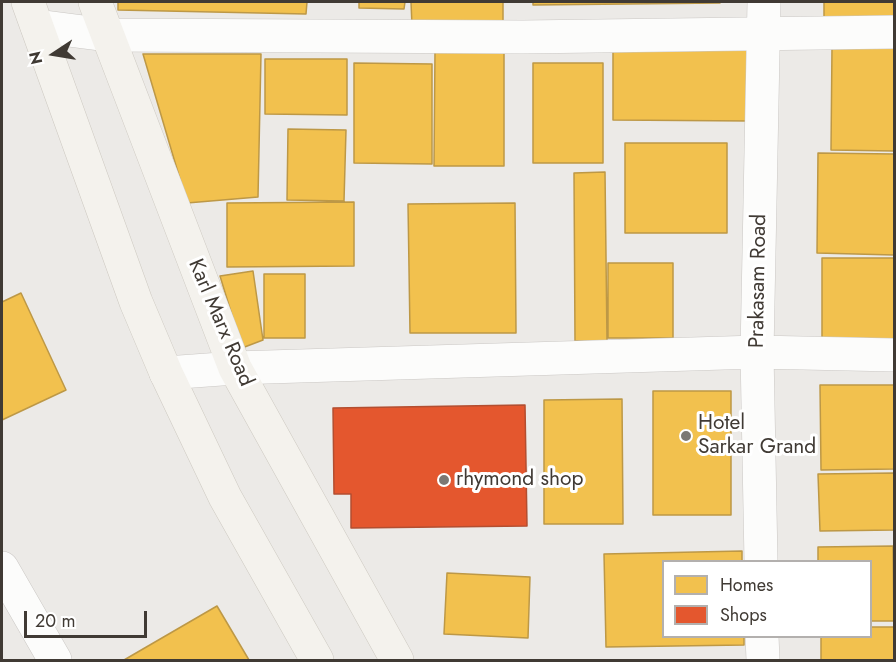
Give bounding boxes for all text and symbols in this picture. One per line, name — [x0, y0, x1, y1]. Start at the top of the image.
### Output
north arrow — [24, 24, 84, 84]
text: N — [23, 49, 48, 66]
street label: Prakasam Road — [745, 214, 773, 348]
street label: Karl Marx Road — [182, 256, 258, 390]
place label: Hotel Sarkar Grand — [698, 411, 816, 461]
marker: Hotel Sarkar Grand — [679, 429, 693, 443]
place label: rhymond shop — [456, 467, 583, 493]
marker: rhymond shop — [437, 473, 451, 487]
legend — [662, 560, 872, 638]
text: Homes — [720, 572, 773, 598]
scale bar — [27, 599, 150, 637]
text: Shops — [720, 602, 767, 628]
text: 20 m — [35, 608, 75, 634]

